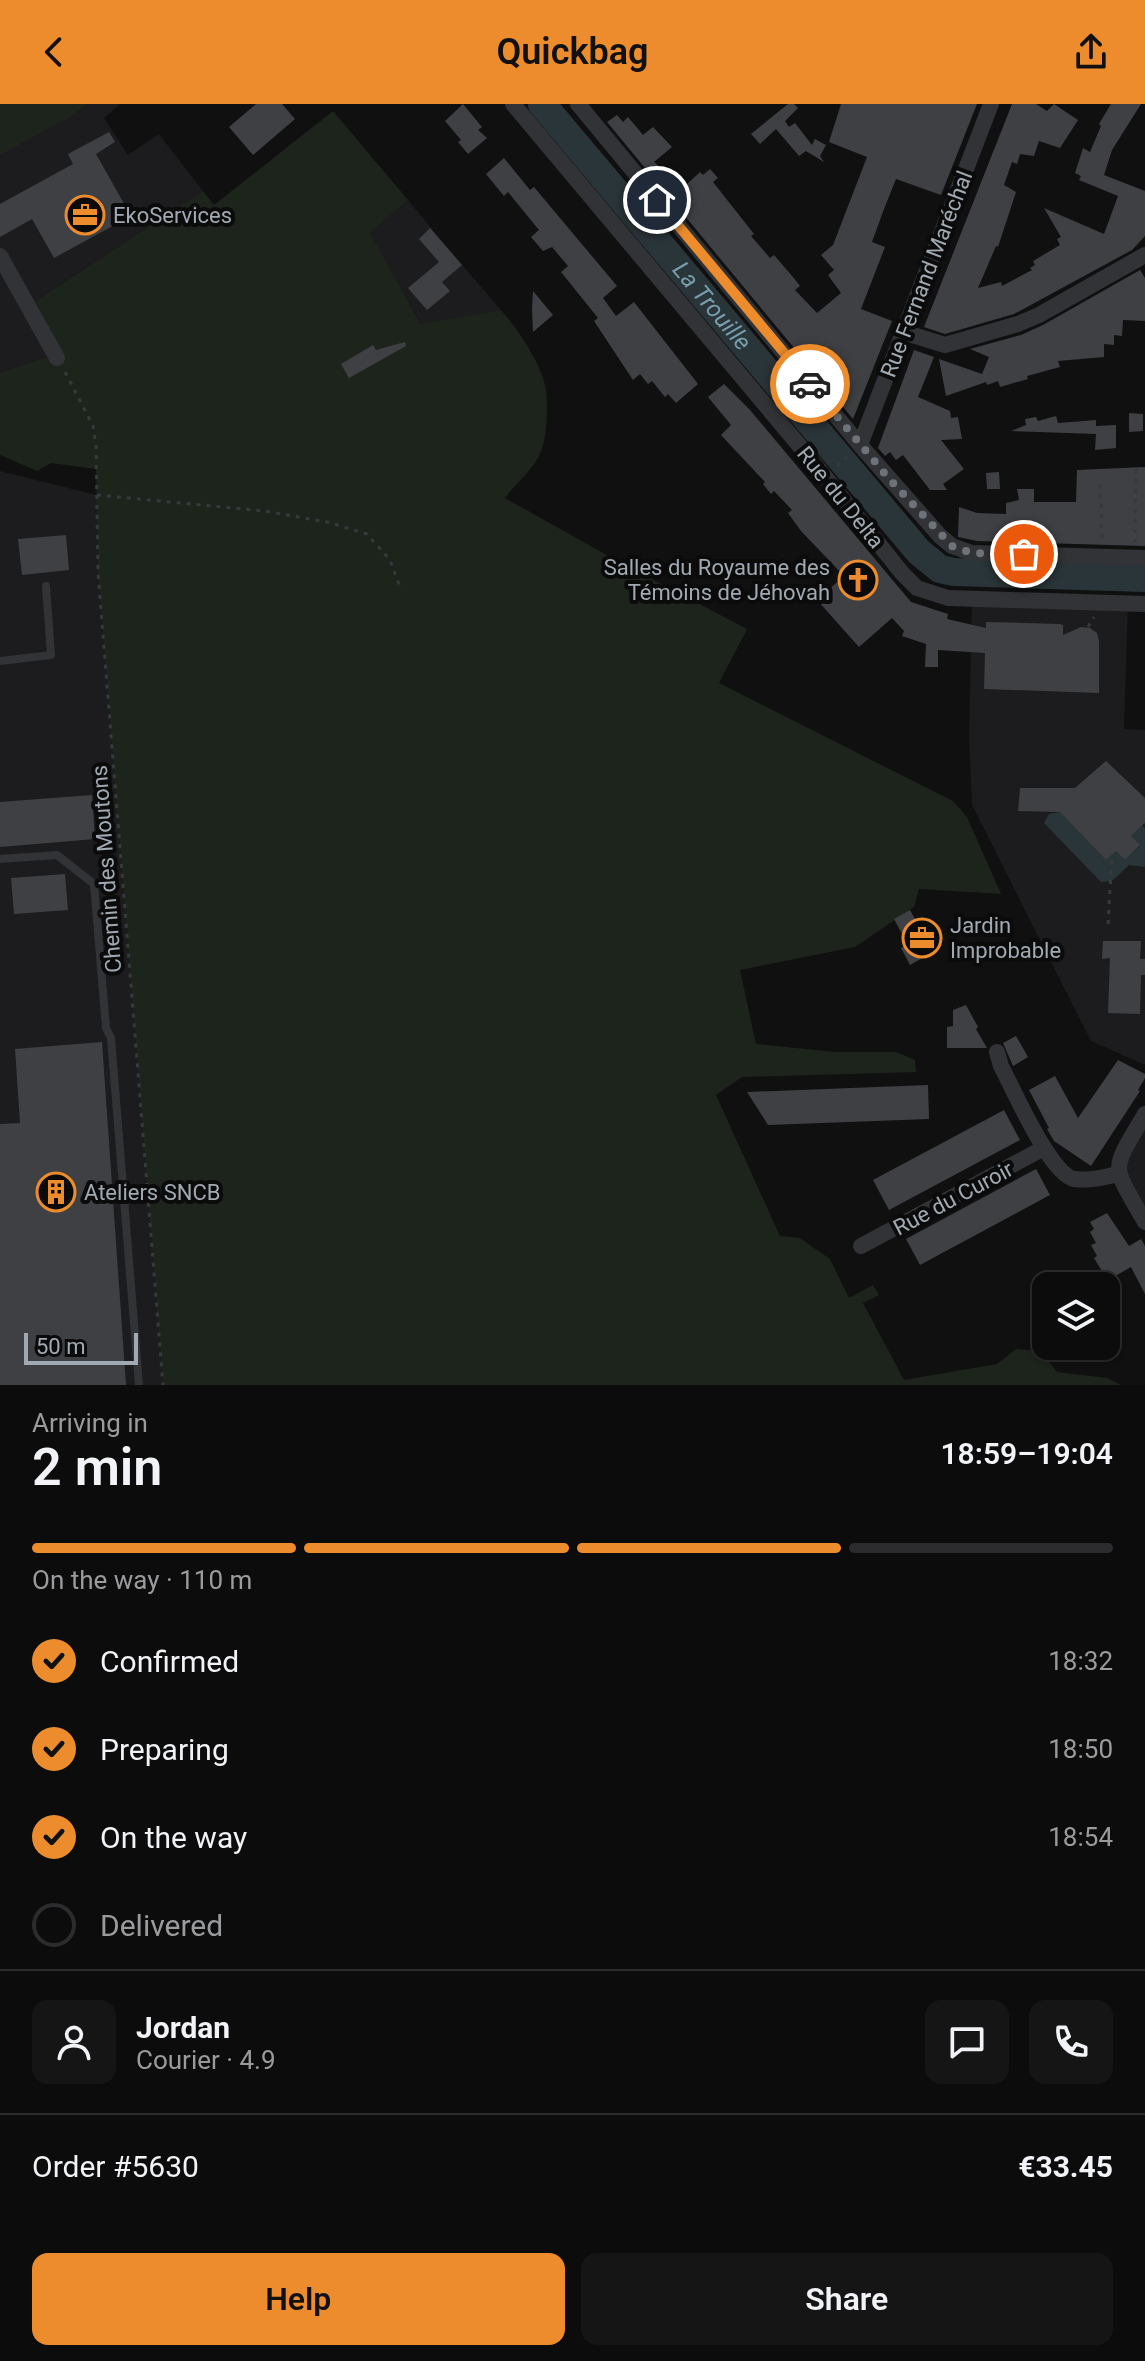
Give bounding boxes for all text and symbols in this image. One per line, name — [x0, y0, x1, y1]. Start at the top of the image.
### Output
icon: back — [32, 30, 76, 74]
icon: share — [1069, 30, 1113, 74]
text: Quickbag — [496, 31, 649, 73]
pin — [623, 166, 691, 234]
street label: Rue Fernand Maréchal — [876, 167, 977, 381]
icon: home — [635, 178, 679, 222]
office icon: EkoServices — [64, 194, 106, 236]
place label: EkoServices — [113, 203, 232, 228]
water label: La Trouille — [667, 256, 757, 356]
courier — [770, 344, 850, 424]
icon: car — [788, 362, 832, 406]
street label: Rue du Delta — [792, 441, 889, 553]
pin — [990, 520, 1058, 588]
icon: bag — [1002, 532, 1046, 576]
place label: Salles du Royaume des Témoins de Jéhovah — [604, 555, 830, 605]
church icon: Salles du Royaume des Témoins de Jéhovah — [837, 559, 879, 601]
street label: Chemin des Moutons — [87, 764, 126, 974]
place label: Jardin Improbable — [950, 913, 1061, 963]
office icon: Jardin Improbable — [901, 917, 943, 959]
street label: Rue du Curoir — [889, 1156, 1018, 1240]
building icon: Ateliers SNCB — [35, 1171, 77, 1213]
place label: Ateliers SNCB — [84, 1180, 220, 1205]
map controls — [1032, 1272, 1120, 1360]
button: layers — [1032, 1272, 1120, 1360]
scale bar — [24, 1329, 138, 1365]
text: 50 m — [36, 1334, 85, 1359]
text: Arriving in — [32, 1408, 148, 1438]
text: 18:59–19:04 — [940, 1436, 1113, 1471]
text: 2 min — [32, 1437, 162, 1498]
text: On the way · 110 m — [32, 1565, 252, 1595]
icon: check — [32, 1639, 76, 1683]
text: Confirmed — [100, 1644, 239, 1679]
text: 18:32 — [1048, 1646, 1113, 1676]
icon: check — [32, 1727, 76, 1771]
text: Preparing — [100, 1732, 229, 1767]
text: 18:50 — [1048, 1734, 1113, 1764]
icon: check — [32, 1815, 76, 1859]
text: On the way — [100, 1820, 247, 1855]
text: 18:54 — [1048, 1822, 1113, 1852]
text: Delivered — [100, 1908, 223, 1943]
button: person — [32, 2000, 116, 2084]
button: chat — [925, 2000, 1009, 2084]
button: phone — [1029, 2000, 1113, 2084]
text: Jordan — [136, 2010, 230, 2045]
text: Courier · 4.9 — [136, 2045, 276, 2075]
text: Order #5630 — [32, 2149, 199, 2184]
text: €33.45 — [1018, 2149, 1113, 2184]
button: Help — [32, 2253, 565, 2345]
button: Share — [581, 2253, 1113, 2345]

